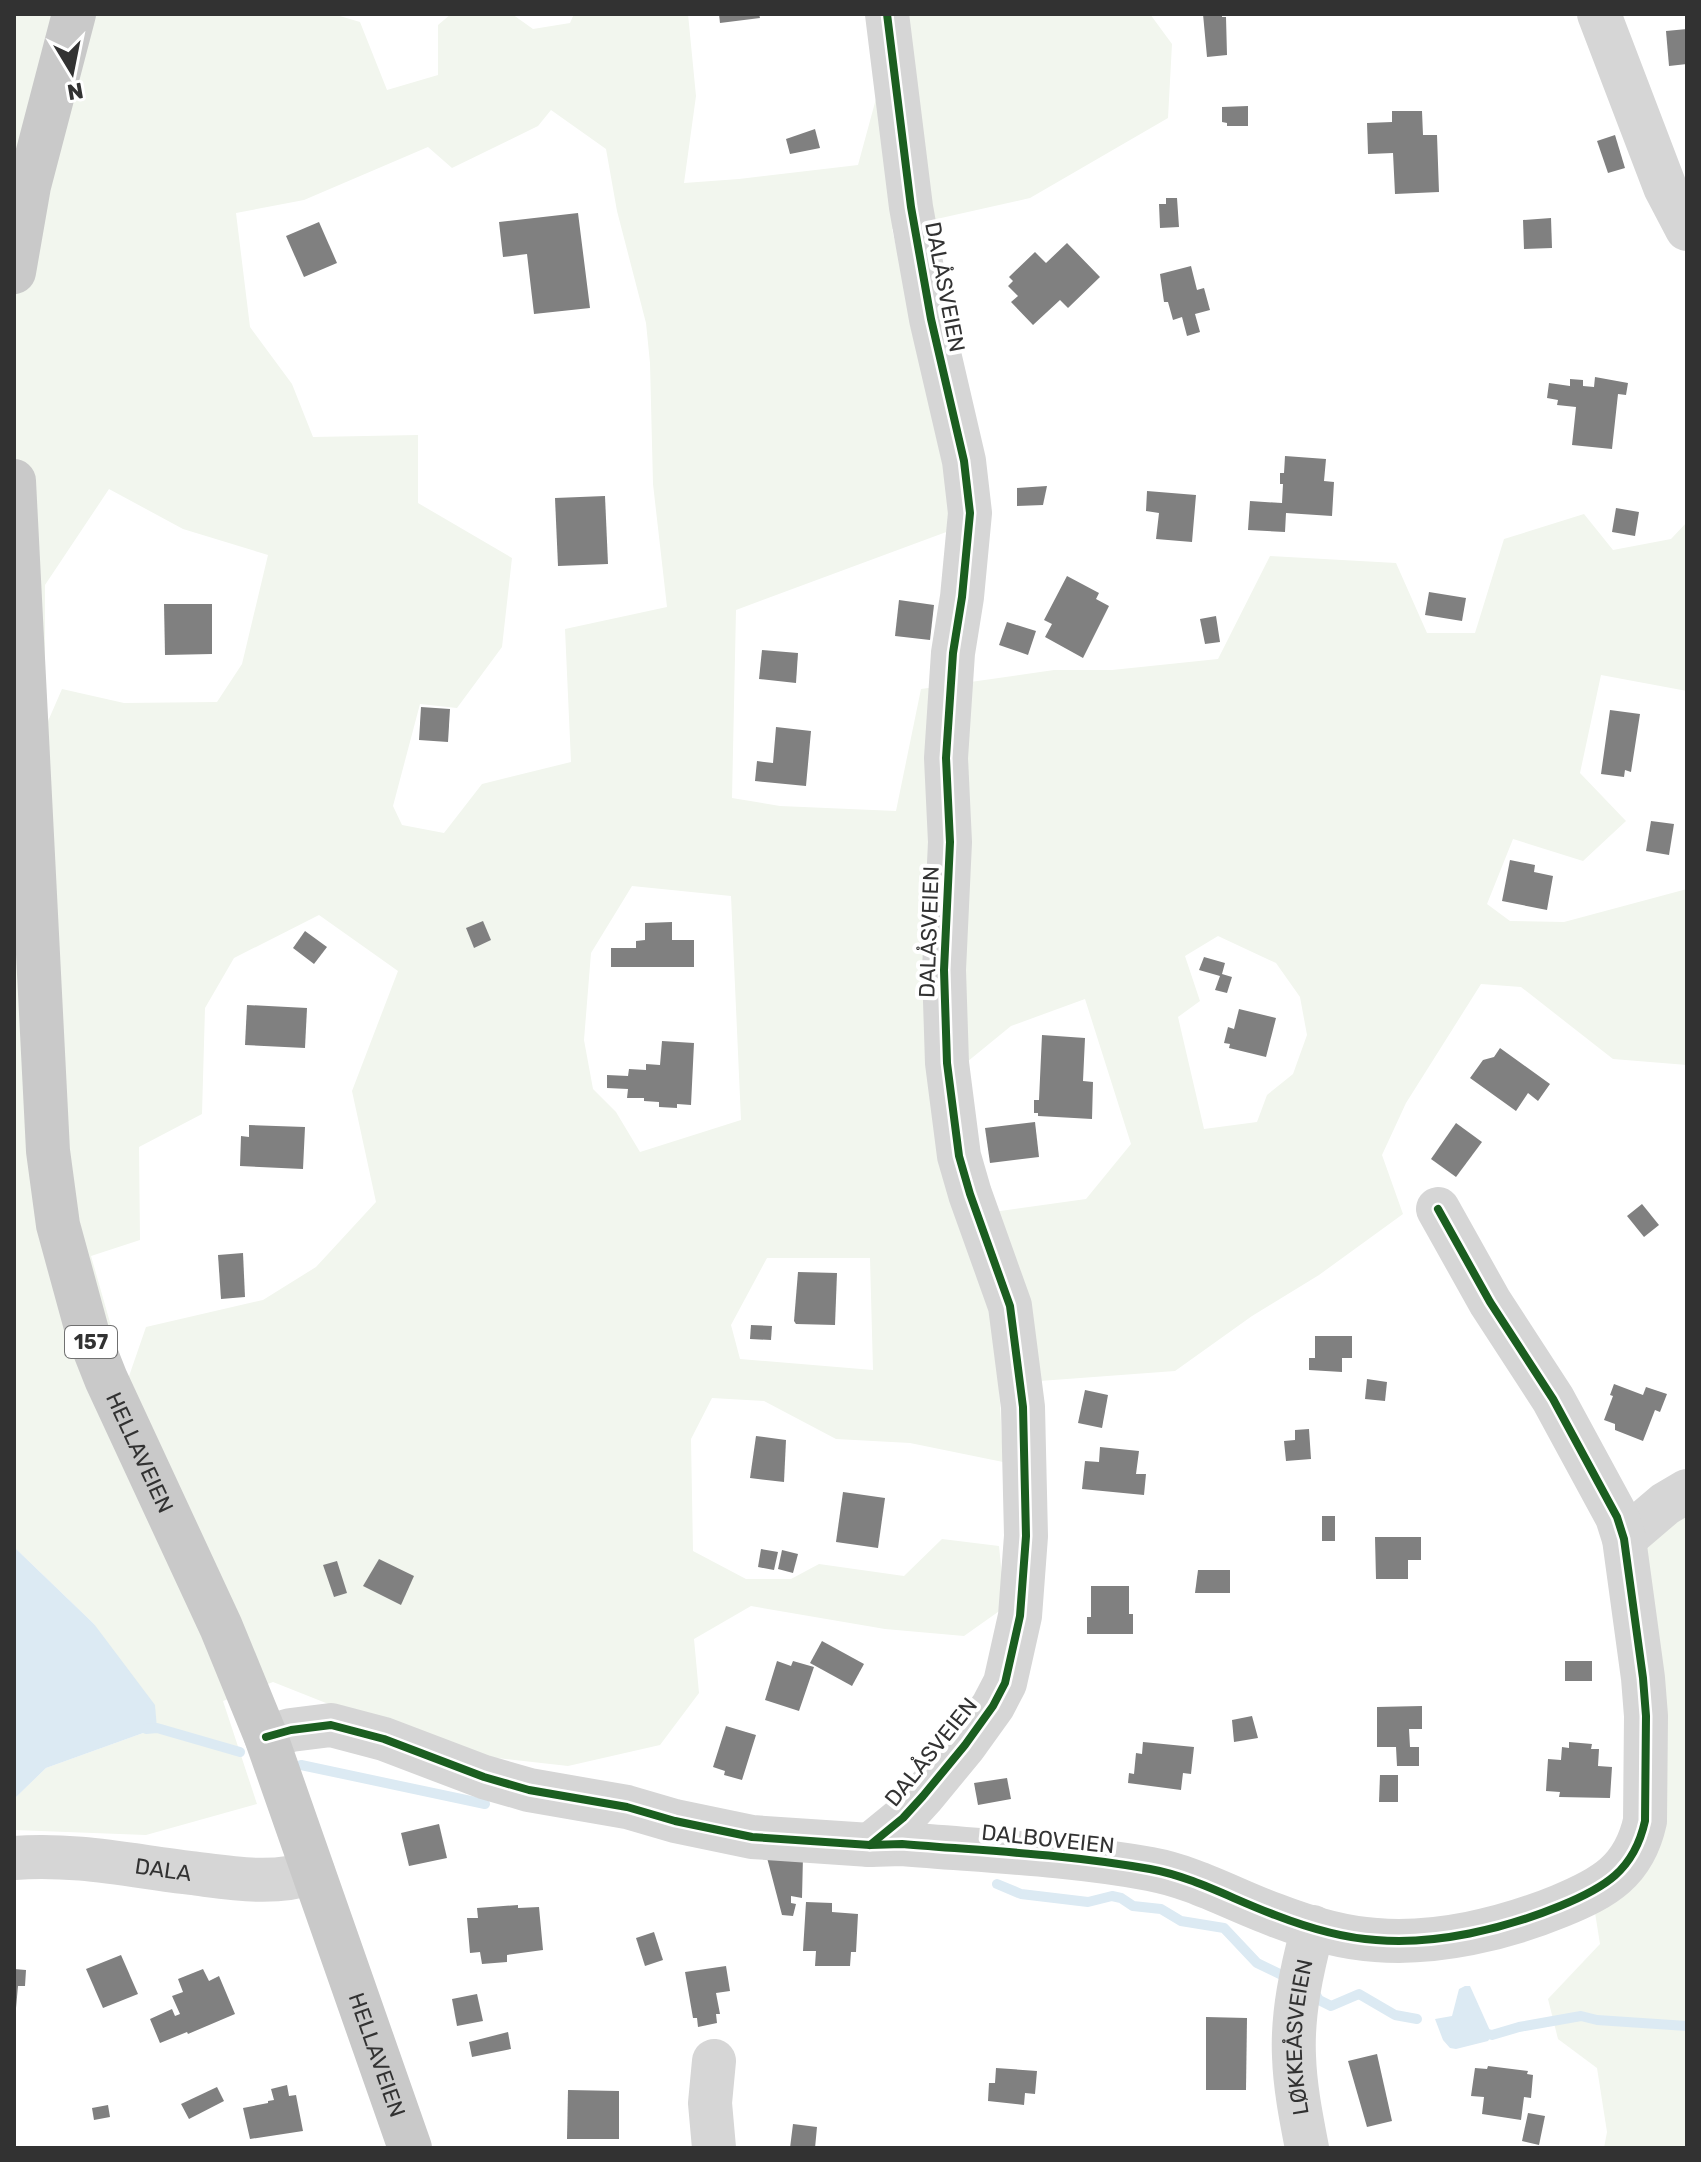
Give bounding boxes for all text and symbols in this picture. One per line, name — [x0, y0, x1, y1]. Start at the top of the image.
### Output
north arrow — [32, 32, 112, 112]
text: N — [65, 77, 86, 106]
street label: DALÅSVEIEN — [919, 220, 971, 354]
street label: DALÅSVEIEN — [913, 866, 945, 998]
road number: 157 — [65, 1326, 117, 1358]
street label: HELLAVEIEN — [100, 1388, 180, 1517]
street label: DALÅSVEIEN — [879, 1692, 983, 1812]
street label: DALBOVEIEN — [980, 1819, 1116, 1859]
street label: DALA — [133, 1852, 193, 1886]
street label: LØKKEÅSVEIEN — [1280, 1957, 1318, 2117]
street label: HELLAVEIEN — [343, 1989, 412, 2121]

